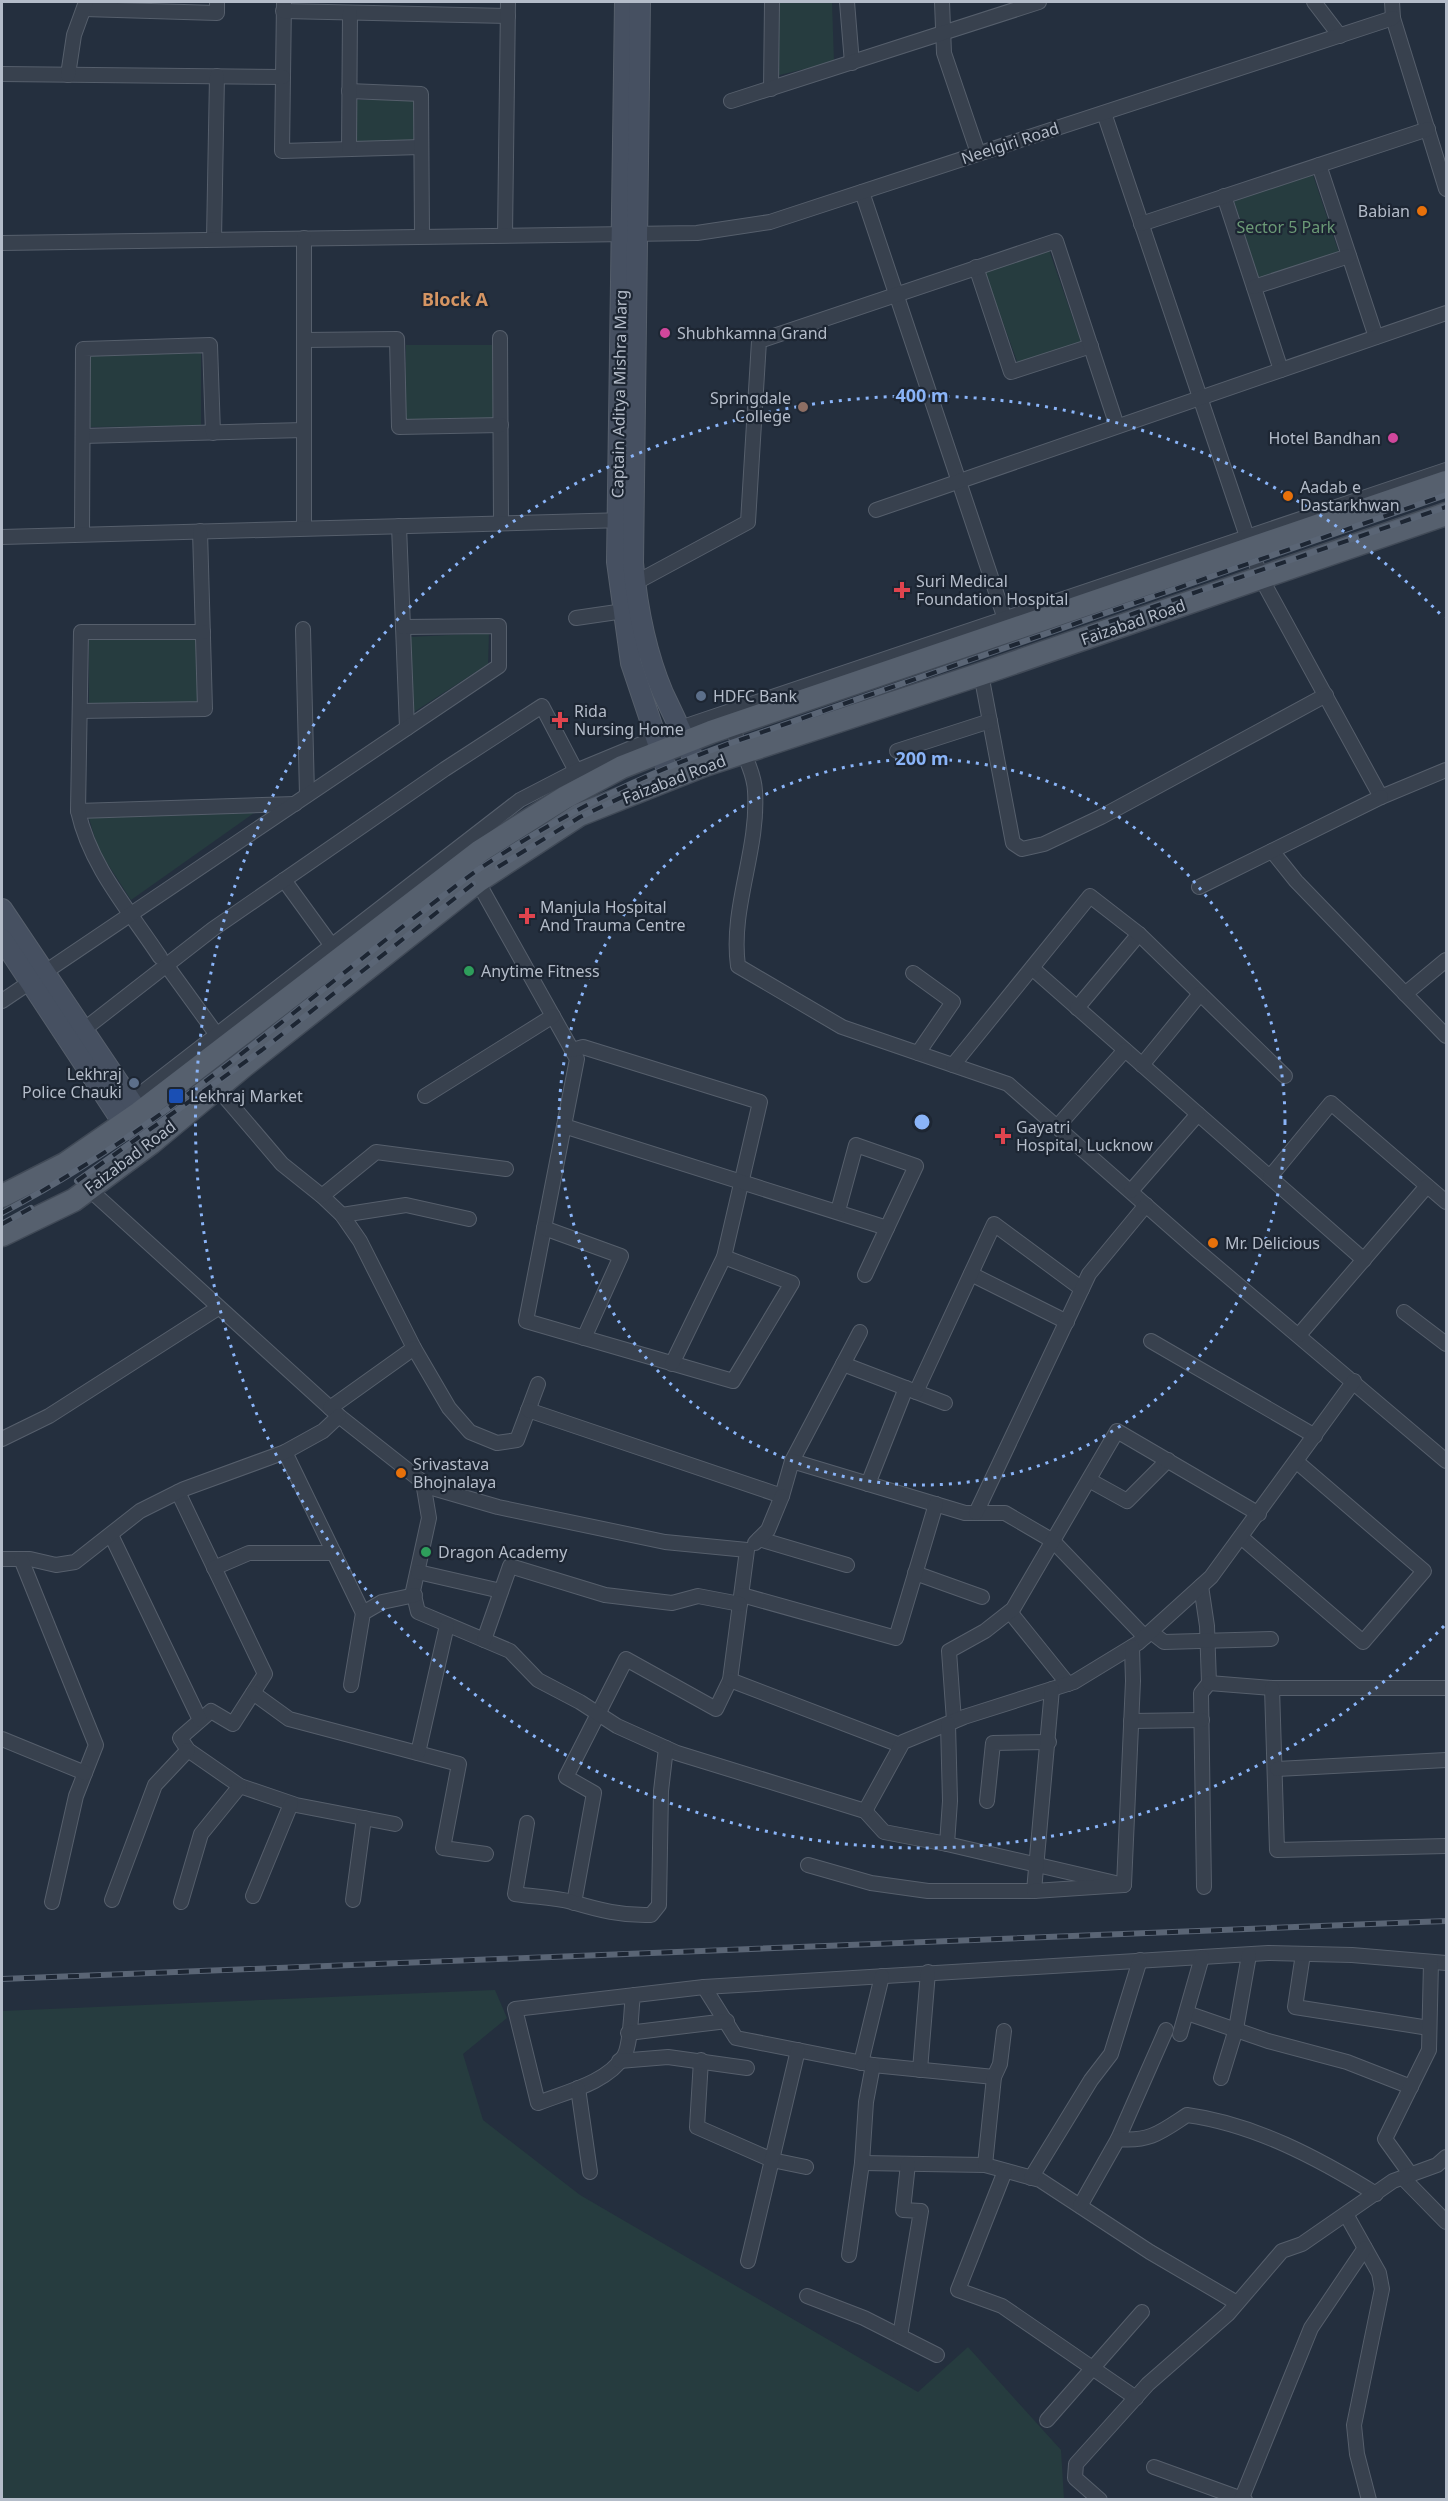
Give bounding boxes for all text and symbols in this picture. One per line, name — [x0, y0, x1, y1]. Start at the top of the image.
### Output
street label: Neelgiri Road — [958, 117, 1062, 169]
place label: Babian — [1358, 200, 1410, 222]
marker: Babian — [1415, 204, 1429, 218]
park label: Sector 5 Park — [1237, 216, 1336, 238]
district label: Block A — [422, 287, 489, 311]
street label: Captain Aditya Mishra Marg — [606, 290, 632, 498]
place label: Shubhkamna Grand — [677, 322, 827, 344]
marker: Shubhkamna Grand — [658, 326, 672, 340]
text: 400 m — [895, 383, 949, 407]
place label: Springdale College — [710, 387, 791, 427]
marker: Springdale College — [796, 400, 810, 414]
place label: Hotel Bandhan — [1269, 427, 1381, 449]
marker: Hotel Bandhan — [1386, 431, 1400, 445]
place label: Aadab e Dastarkhwan — [1300, 476, 1400, 516]
marker: Aadab e Dastarkhwan — [1281, 489, 1295, 503]
place label: Suri Medical Foundation Hospital — [916, 570, 1068, 610]
marker: Suri Medical Foundation Hospital — [893, 581, 911, 599]
street label: Faizabad Road — [1078, 594, 1188, 650]
place label: HDFC Bank — [713, 685, 797, 707]
marker: HDFC Bank — [694, 689, 708, 703]
place label: Rida Nursing Home — [574, 700, 684, 740]
marker: Rida Nursing Home — [551, 711, 569, 729]
text: 200 m — [895, 746, 949, 770]
street label: Faizabad Road — [619, 749, 729, 809]
place label: Manjula Hospital And Trauma Centre — [540, 896, 686, 936]
marker: Manjula Hospital And Trauma Centre — [518, 907, 536, 925]
place label: Anytime Fitness — [481, 960, 600, 982]
marker: Anytime Fitness — [462, 964, 476, 978]
place label: Lekhraj Police Chauki — [22, 1063, 122, 1103]
marker: Lekhraj Police Chauki — [127, 1076, 141, 1090]
place label: Lekhraj Market — [190, 1085, 303, 1107]
marker: Lekhraj Market — [167, 1087, 185, 1105]
centre of rings — [912, 1112, 932, 1132]
street label: Faizabad Road — [80, 1115, 180, 1199]
place label: Gayatri Hospital, Lucknow — [1016, 1116, 1153, 1156]
marker: Gayatri Hospital, Lucknow — [994, 1127, 1012, 1145]
place label: Mr. Delicious — [1225, 1232, 1320, 1254]
marker: Mr. Delicious — [1206, 1236, 1220, 1250]
place label: Srivastava Bhojnalaya — [413, 1453, 496, 1493]
marker: Srivastava Bhojnalaya — [394, 1466, 408, 1480]
place label: Dragon Academy — [438, 1541, 568, 1563]
marker: Dragon Academy — [419, 1545, 433, 1559]

